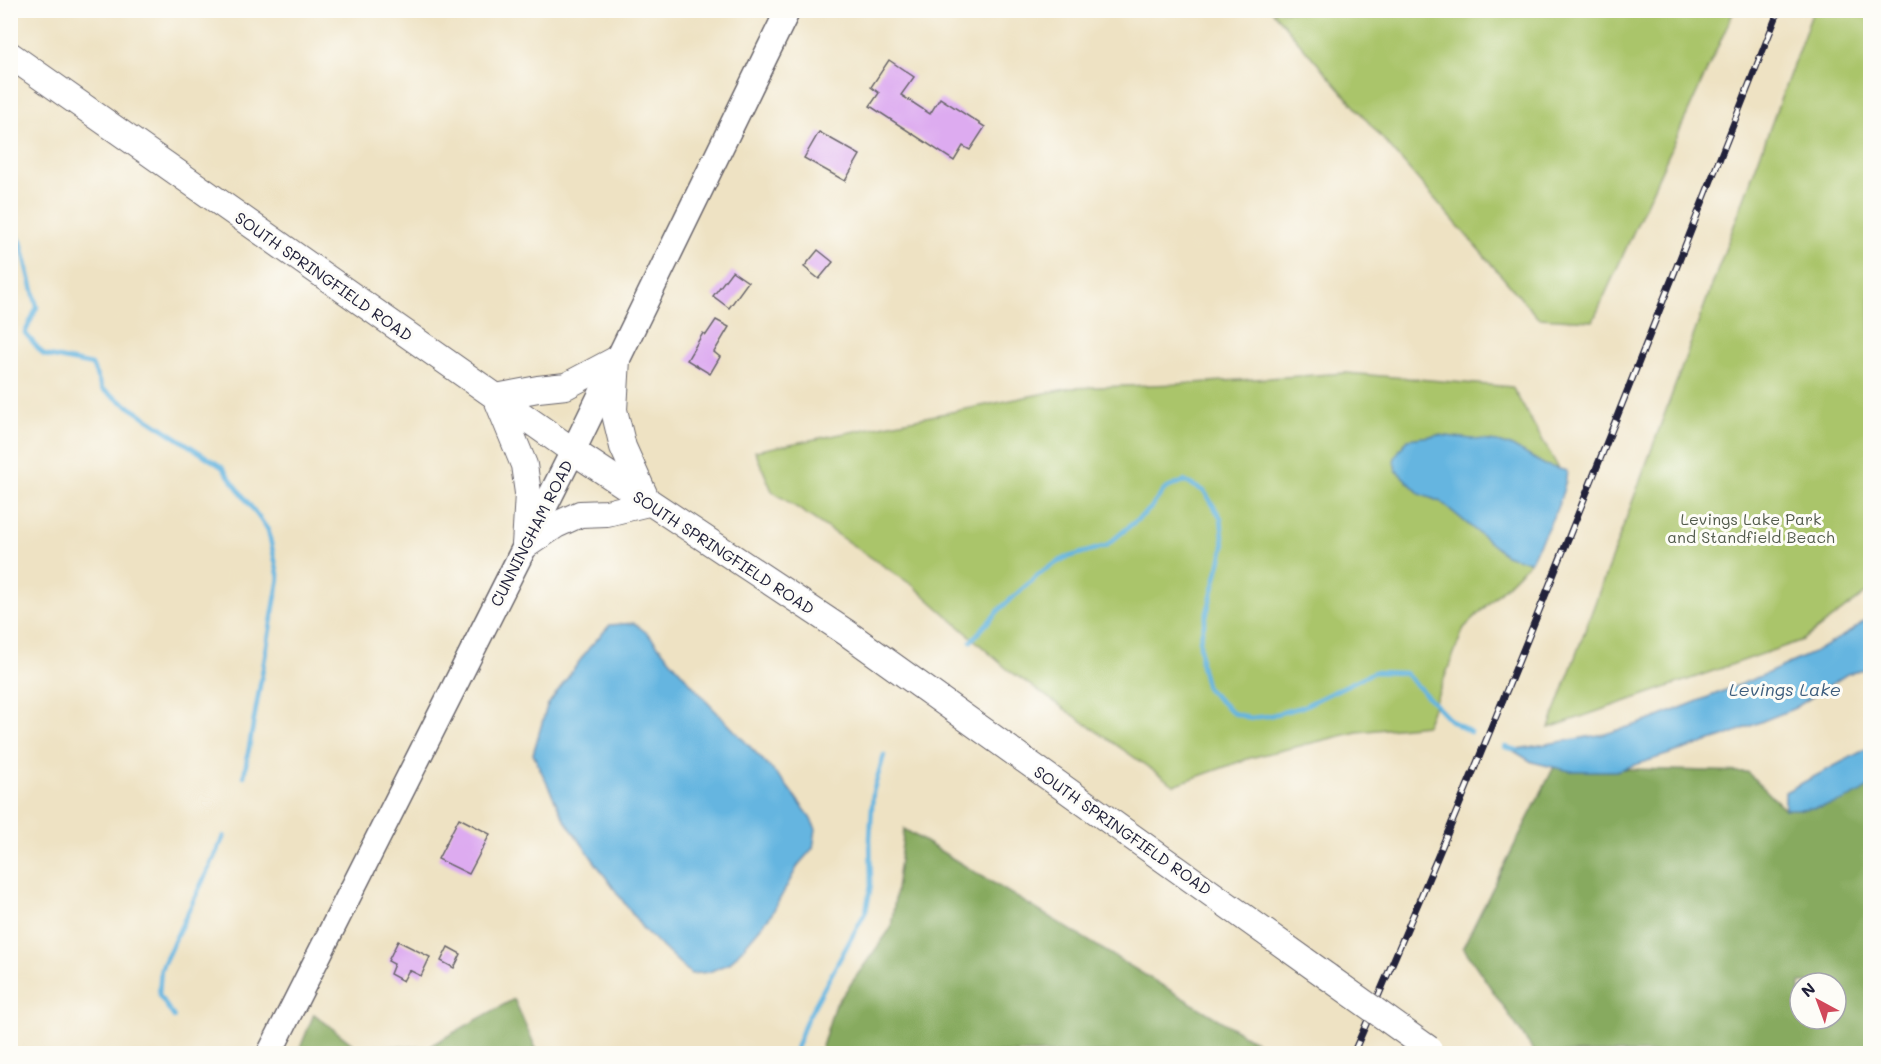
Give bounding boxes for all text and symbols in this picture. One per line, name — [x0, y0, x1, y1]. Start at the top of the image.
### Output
street label: SOUTH SPRINGFIELD ROAD — [231, 207, 417, 345]
street label: CUNNINGHAM ROAD — [485, 456, 577, 610]
street label: SOUTH SPRINGFIELD ROAD — [629, 485, 819, 619]
park label: Levings Lake Park and Standfield Beach — [1667, 508, 1835, 547]
water label: Levings Lake — [1729, 677, 1841, 701]
street label: SOUTH SPRINGFIELD ROAD — [1030, 761, 1216, 899]
north arrow — [1788, 971, 1848, 1031]
text: N — [1796, 977, 1819, 1001]

